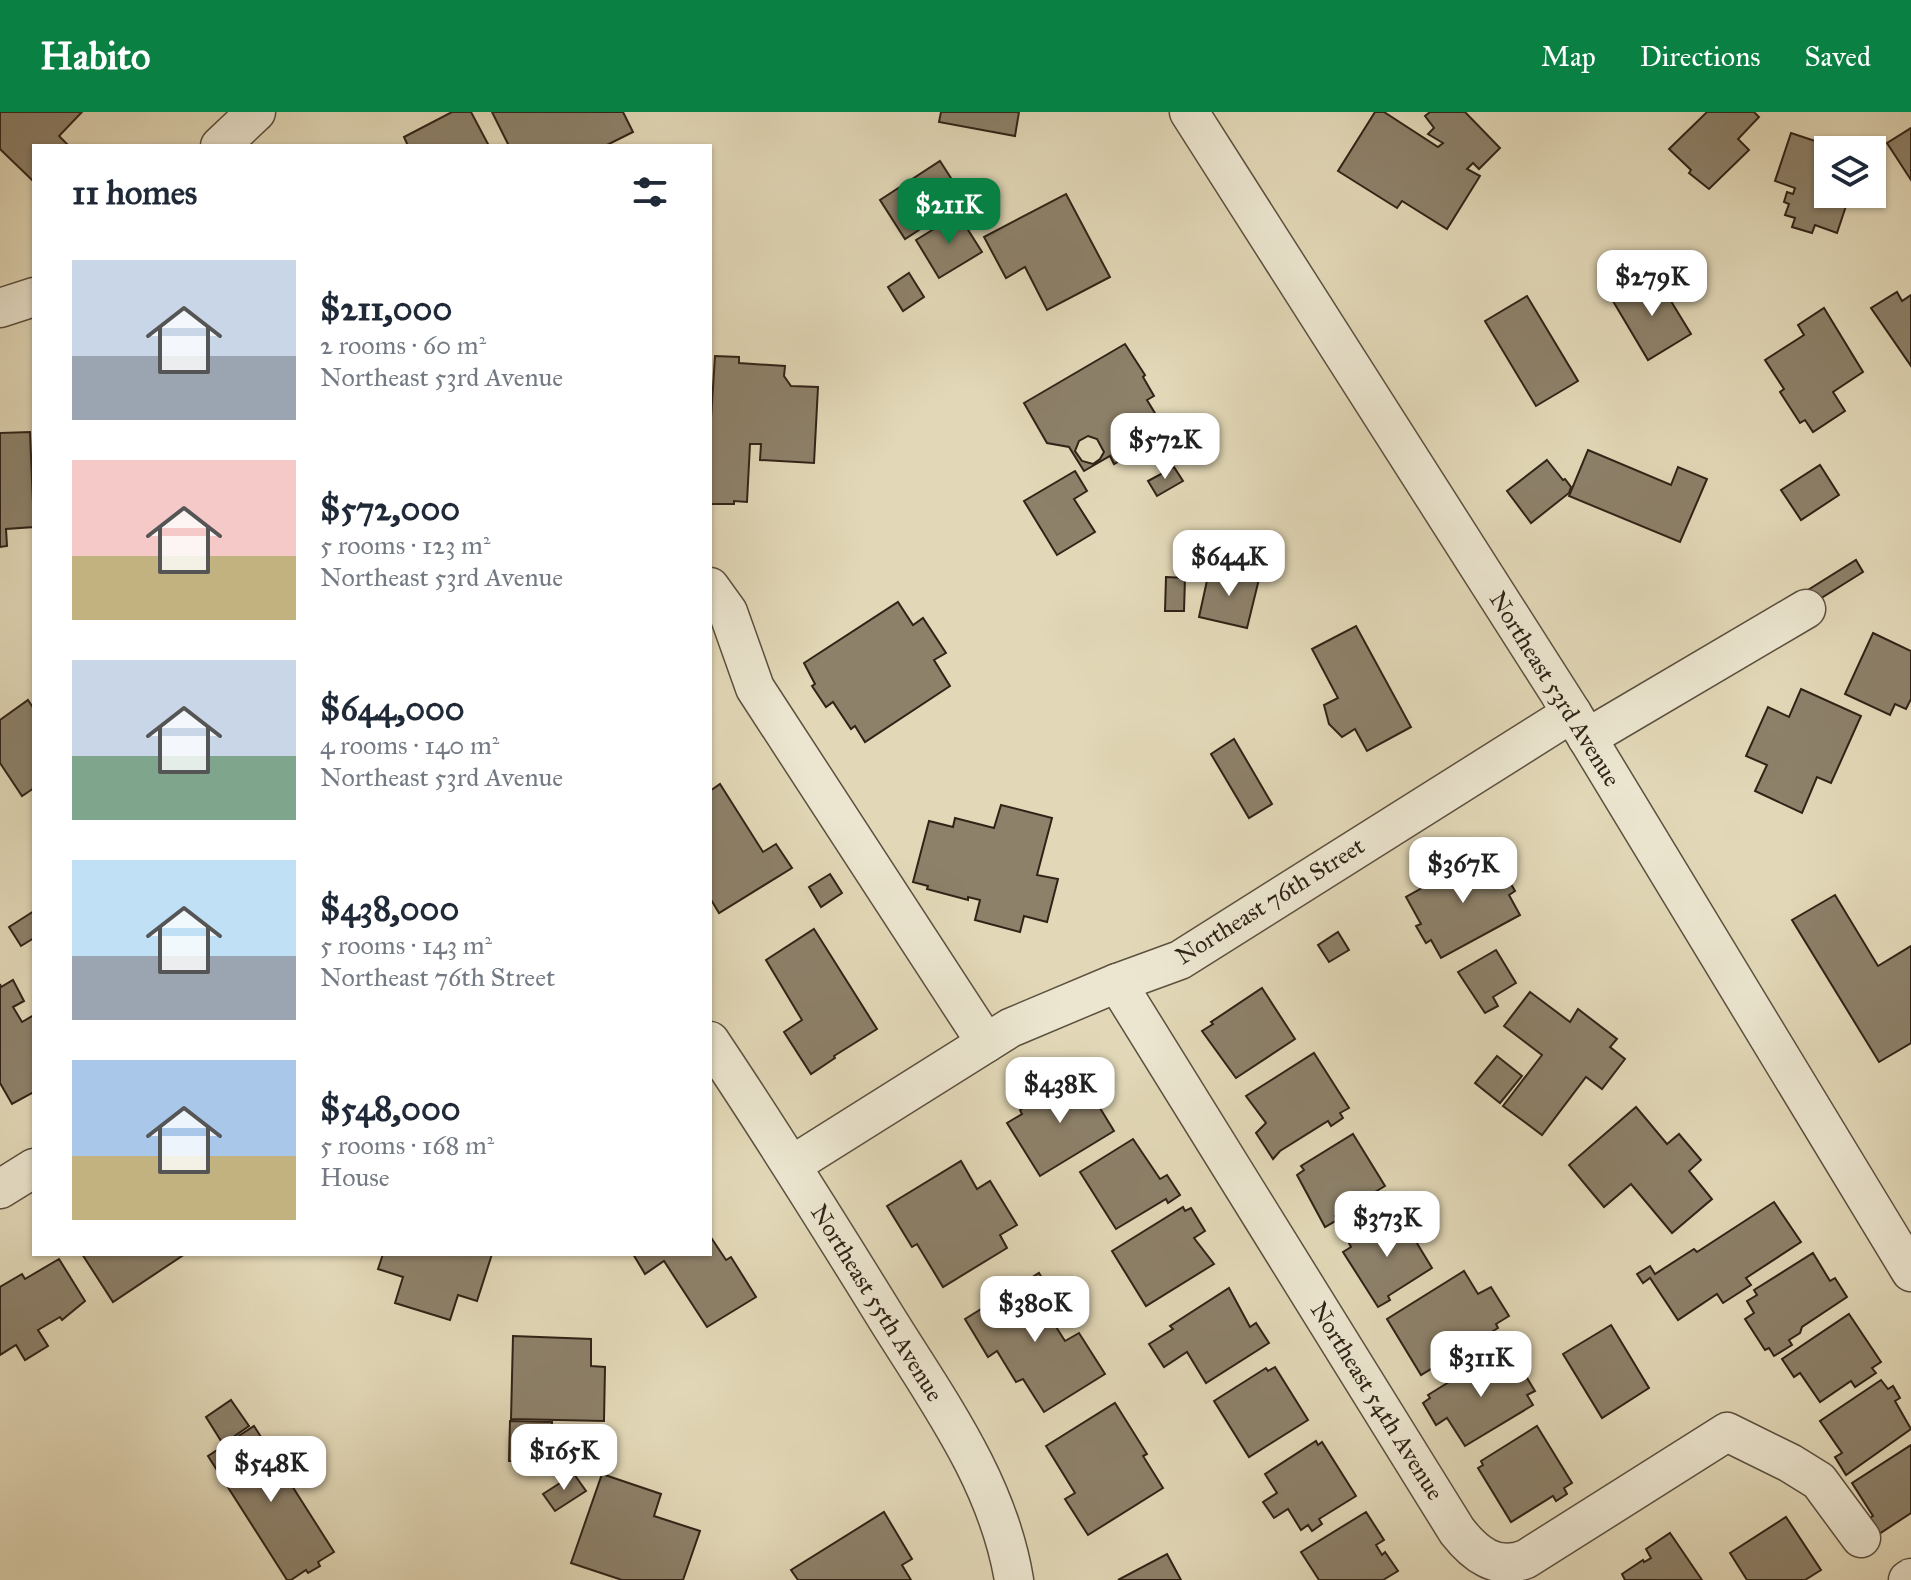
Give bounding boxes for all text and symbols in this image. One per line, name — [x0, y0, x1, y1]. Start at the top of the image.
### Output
text: Habito — [40, 33, 150, 79]
text: Map — [1541, 39, 1596, 74]
text: Directions — [1640, 39, 1761, 74]
text: Saved — [1805, 39, 1871, 74]
map controls — [1814, 136, 1886, 208]
button: layers — [1814, 136, 1886, 208]
icon: filters — [628, 170, 672, 214]
text: 11 homes — [72, 172, 197, 213]
pin: $211K — [893, 178, 1005, 246]
text: $211K — [915, 188, 983, 220]
pin: $279K — [1596, 250, 1708, 318]
text: $279K — [1615, 260, 1689, 292]
text: $211,000 — [320, 288, 452, 329]
icon: home — [136, 292, 232, 388]
text: 2 rooms · 60 m² — [320, 329, 486, 361]
text: Northeast 53rd Avenue — [320, 361, 563, 393]
pin: $572K — [1109, 413, 1221, 481]
text: $572K — [1129, 423, 1201, 455]
text: $572,000 — [320, 488, 460, 529]
icon: home — [136, 492, 232, 588]
text: 5 rooms · 123 m² — [320, 529, 491, 561]
pin: $644K — [1173, 530, 1285, 598]
text: $644K — [1191, 540, 1267, 572]
text: Northeast 53rd Avenue — [320, 561, 563, 593]
street label: Northeast 53rd Avenue — [1483, 586, 1627, 792]
text: $644,000 — [320, 688, 465, 729]
icon: home — [136, 692, 232, 788]
text: 4 rooms · 140 m² — [320, 729, 499, 761]
text: Northeast 53rd Avenue — [320, 761, 563, 793]
street label: Northeast 76th Street — [1170, 830, 1370, 971]
pin: $367K — [1407, 837, 1519, 905]
text: $367K — [1427, 847, 1499, 879]
text: $438,000 — [320, 888, 459, 929]
icon: home — [136, 892, 232, 988]
text: 5 rooms · 143 m² — [320, 929, 492, 961]
text: Northeast 76th Street — [320, 961, 555, 993]
pin: $438K — [1004, 1057, 1116, 1125]
text: $438K — [1024, 1067, 1096, 1099]
text: $548,000 — [320, 1088, 460, 1129]
icon: home — [136, 1092, 232, 1188]
text: 5 rooms · 168 m² — [320, 1129, 494, 1161]
text: House — [320, 1161, 390, 1193]
pin: $373K — [1331, 1191, 1443, 1259]
street label: Northeast 55th Avenue — [804, 1199, 950, 1407]
text: $373K — [1353, 1201, 1421, 1233]
pin: $380K — [979, 1276, 1091, 1344]
text: $380K — [998, 1286, 1072, 1318]
street label: Northeast 54th Avenue — [1304, 1296, 1450, 1506]
pin: $311K — [1425, 1331, 1537, 1399]
text: $311K — [1449, 1341, 1514, 1373]
pin: $165K — [508, 1424, 620, 1492]
text: $165K — [529, 1434, 599, 1466]
pin: $548K — [215, 1436, 327, 1504]
text: $548K — [234, 1446, 308, 1478]

